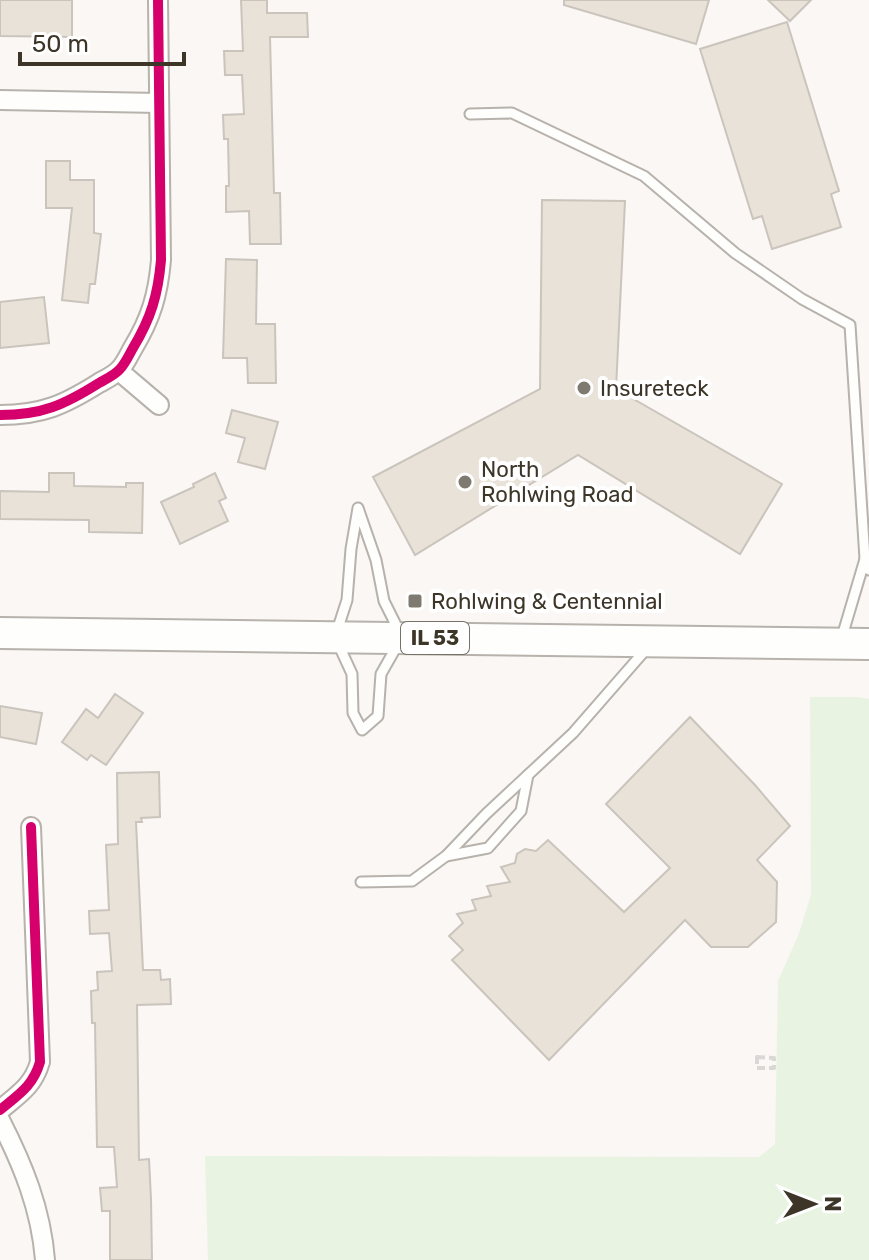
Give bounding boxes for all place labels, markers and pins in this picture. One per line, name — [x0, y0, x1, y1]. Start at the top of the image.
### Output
place label: Insureteck — [600, 375, 709, 402]
marker: Insureteck — [575, 379, 593, 397]
place label: North Rohlwing Road — [481, 456, 634, 508]
marker: North Rohlwing Road — [456, 473, 474, 491]
place label: Rohlwing & Centennial — [431, 588, 663, 615]
marker: Rohlwing & Centennial — [406, 592, 424, 610]

